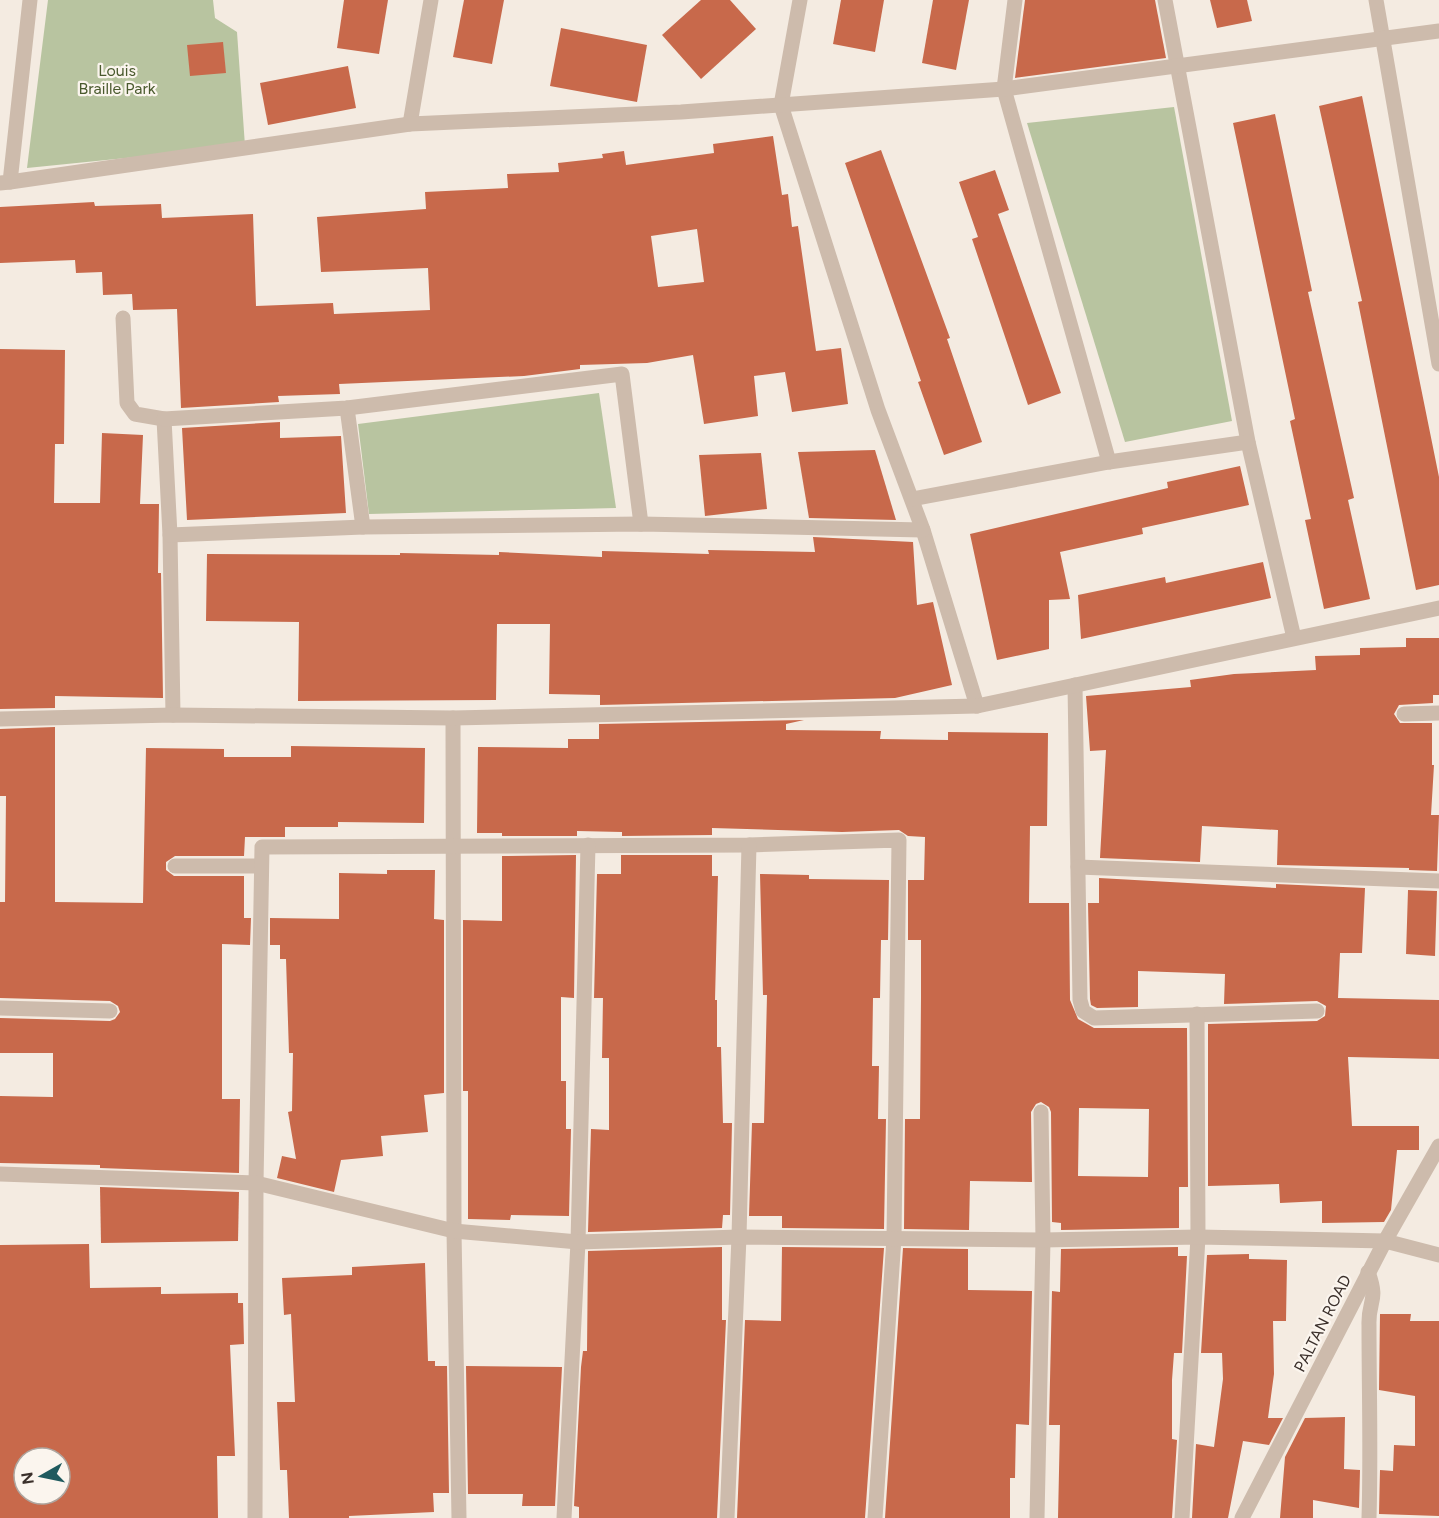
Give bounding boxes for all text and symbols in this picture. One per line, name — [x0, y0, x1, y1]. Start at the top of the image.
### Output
park label: Louis Braille Park — [78, 61, 156, 98]
street label: PALTAN ROAD — [1290, 1272, 1355, 1375]
north arrow — [12, 1446, 72, 1506]
text: N — [17, 1471, 38, 1486]

